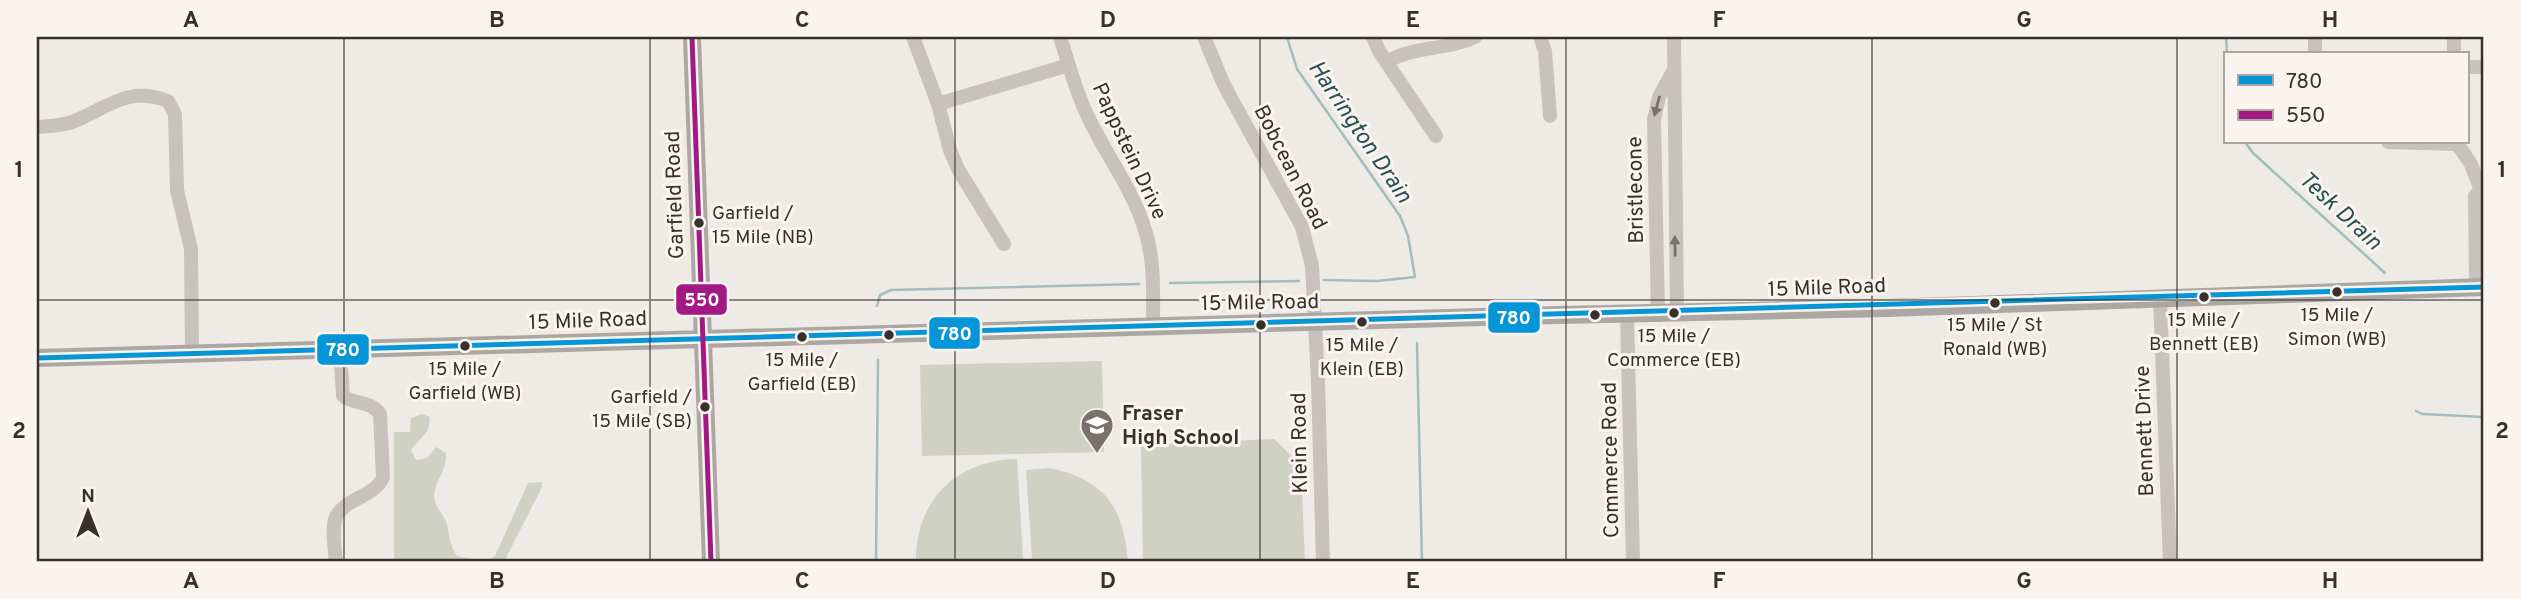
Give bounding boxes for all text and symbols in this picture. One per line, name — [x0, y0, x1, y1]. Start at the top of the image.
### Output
text: A — [183, 7, 199, 36]
text: B — [489, 7, 505, 36]
text: C — [795, 7, 809, 36]
text: D — [1100, 7, 1116, 36]
text: E — [1406, 7, 1420, 36]
text: F — [1712, 7, 1726, 36]
text: G — [2016, 7, 2032, 36]
text: H — [2322, 7, 2338, 36]
legend — [2224, 52, 2468, 144]
water label: Harrington Drain — [1301, 55, 1418, 210]
text: 780 — [2286, 69, 2322, 96]
street label: Pappstein Drive — [1085, 79, 1172, 224]
one-way arrow — [1651, 95, 1662, 117]
street label: Bobcean Road — [1247, 101, 1333, 235]
text: 550 — [2286, 103, 2326, 130]
street label: Garfield Road — [660, 130, 691, 260]
street label: Bristlecone — [1622, 136, 1651, 244]
text: 1 — [14, 157, 24, 186]
text: 1 — [2497, 157, 2507, 186]
water label: Tesk Drain — [2292, 166, 2387, 258]
place label: Garfield / 15 Mile (NB) — [712, 202, 814, 250]
marker: Garfield / 15 Mile (NB) — [692, 216, 706, 230]
one-way arrow — [1669, 235, 1681, 257]
street label: 15 Mile Road — [1767, 273, 1887, 304]
line badge: 550 — [675, 283, 728, 316]
marker: 15 Mile / Simon (WB) — [2330, 285, 2344, 299]
text: 550 — [684, 289, 720, 313]
street label: 15 Mile Road — [1201, 289, 1319, 318]
marker: 15 Mile / Bennett (EB) — [2197, 290, 2211, 304]
marker: 15 Mile / St Ronald (WB) — [1988, 296, 2002, 310]
line badge: 780 — [1487, 301, 1541, 334]
place label: 15 Mile / Simon (WB) — [2288, 304, 2387, 352]
street label: 15 Mile Road — [528, 306, 648, 337]
marker: 15 Mile / Commerce (EB) — [1667, 306, 1681, 320]
text: 780 — [1497, 307, 1531, 331]
unlabelled marker — [1588, 308, 1602, 322]
place label: 15 Mile / Bennett (EB) — [2149, 309, 2259, 357]
place label: 15 Mile / St Ronald (WB) — [1943, 314, 2047, 362]
marker: 15 Mile / Klein (EB) — [1355, 315, 1369, 329]
line badge: 780 — [928, 316, 981, 350]
unlabelled marker — [1254, 318, 1268, 332]
text: 780 — [938, 323, 972, 347]
place label: 15 Mile / Commerce (EB) — [1607, 325, 1741, 373]
unlabelled marker — [882, 328, 896, 342]
marker: 15 Mile / Garfield (EB) — [795, 330, 809, 344]
line badge: 780 — [316, 333, 370, 366]
place label: 15 Mile / Klein (EB) — [1320, 334, 1404, 382]
text: 780 — [326, 339, 360, 363]
marker: 15 Mile / Garfield (WB) — [458, 339, 472, 353]
place label: 15 Mile / Garfield (EB) — [748, 349, 856, 397]
place label: 15 Mile / Garfield (WB) — [408, 358, 522, 406]
street label: Bennett Drive — [2130, 365, 2161, 497]
street label: Commerce Road — [1597, 382, 1626, 538]
place label: Garfield / 15 Mile (SB) — [592, 386, 692, 434]
street label: Klein Road — [1286, 392, 1315, 494]
marker: Garfield / 15 Mile (SB) — [698, 400, 712, 414]
place label: Fraser High School — [1122, 401, 1239, 452]
school or university icon: Fraser High School — [1078, 406, 1116, 455]
text: 2 — [12, 418, 26, 447]
text: 2 — [2495, 418, 2509, 447]
north arrow — [52, 476, 122, 546]
text: N — [81, 485, 95, 509]
text: A — [183, 568, 199, 597]
text: B — [489, 568, 505, 597]
text: C — [795, 568, 809, 597]
text: D — [1100, 568, 1116, 597]
text: E — [1406, 568, 1420, 597]
text: F — [1712, 568, 1726, 597]
text: G — [2016, 568, 2032, 597]
text: H — [2322, 568, 2338, 597]

